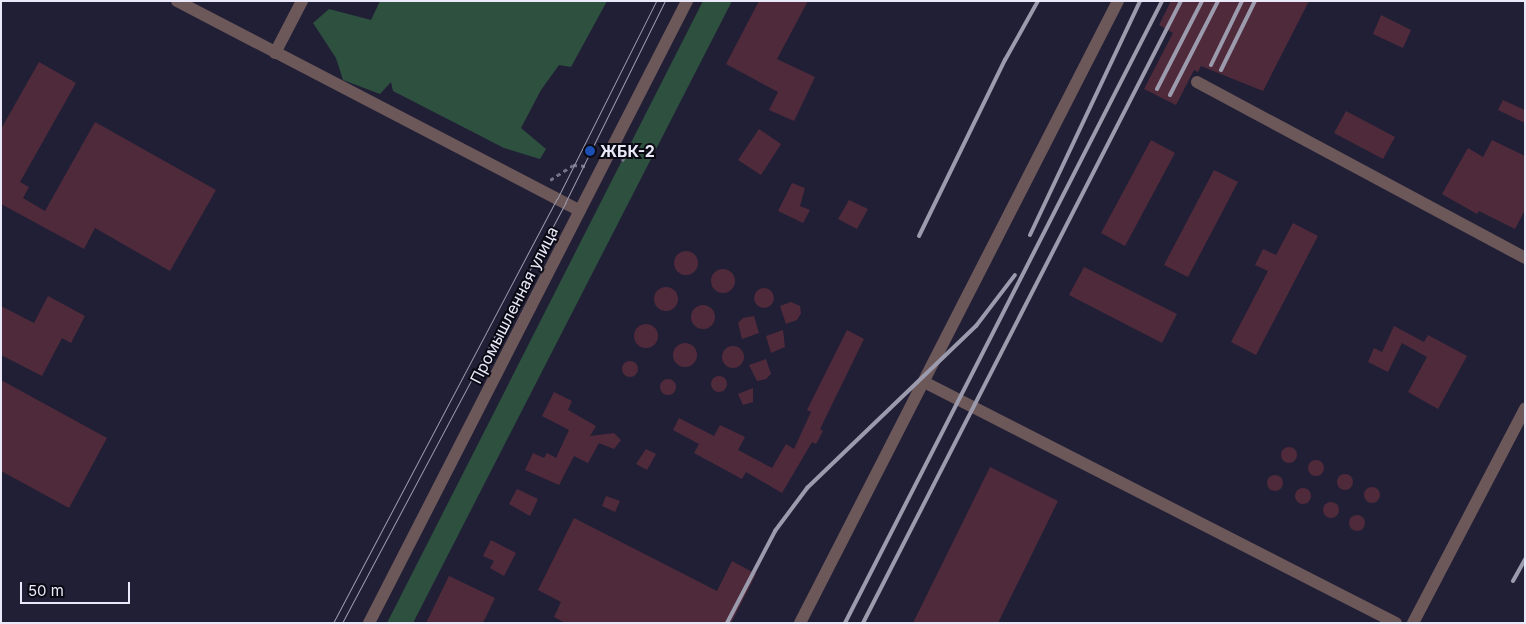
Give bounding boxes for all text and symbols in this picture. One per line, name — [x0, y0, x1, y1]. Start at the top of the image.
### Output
place label: ЖБК-2 — [600, 141, 655, 161]
marker: ЖБК-2 — [584, 145, 596, 157]
street label: Промышленная улица — [466, 223, 562, 387]
scale bar — [22, 572, 132, 604]
text: 50 m — [28, 581, 64, 600]

